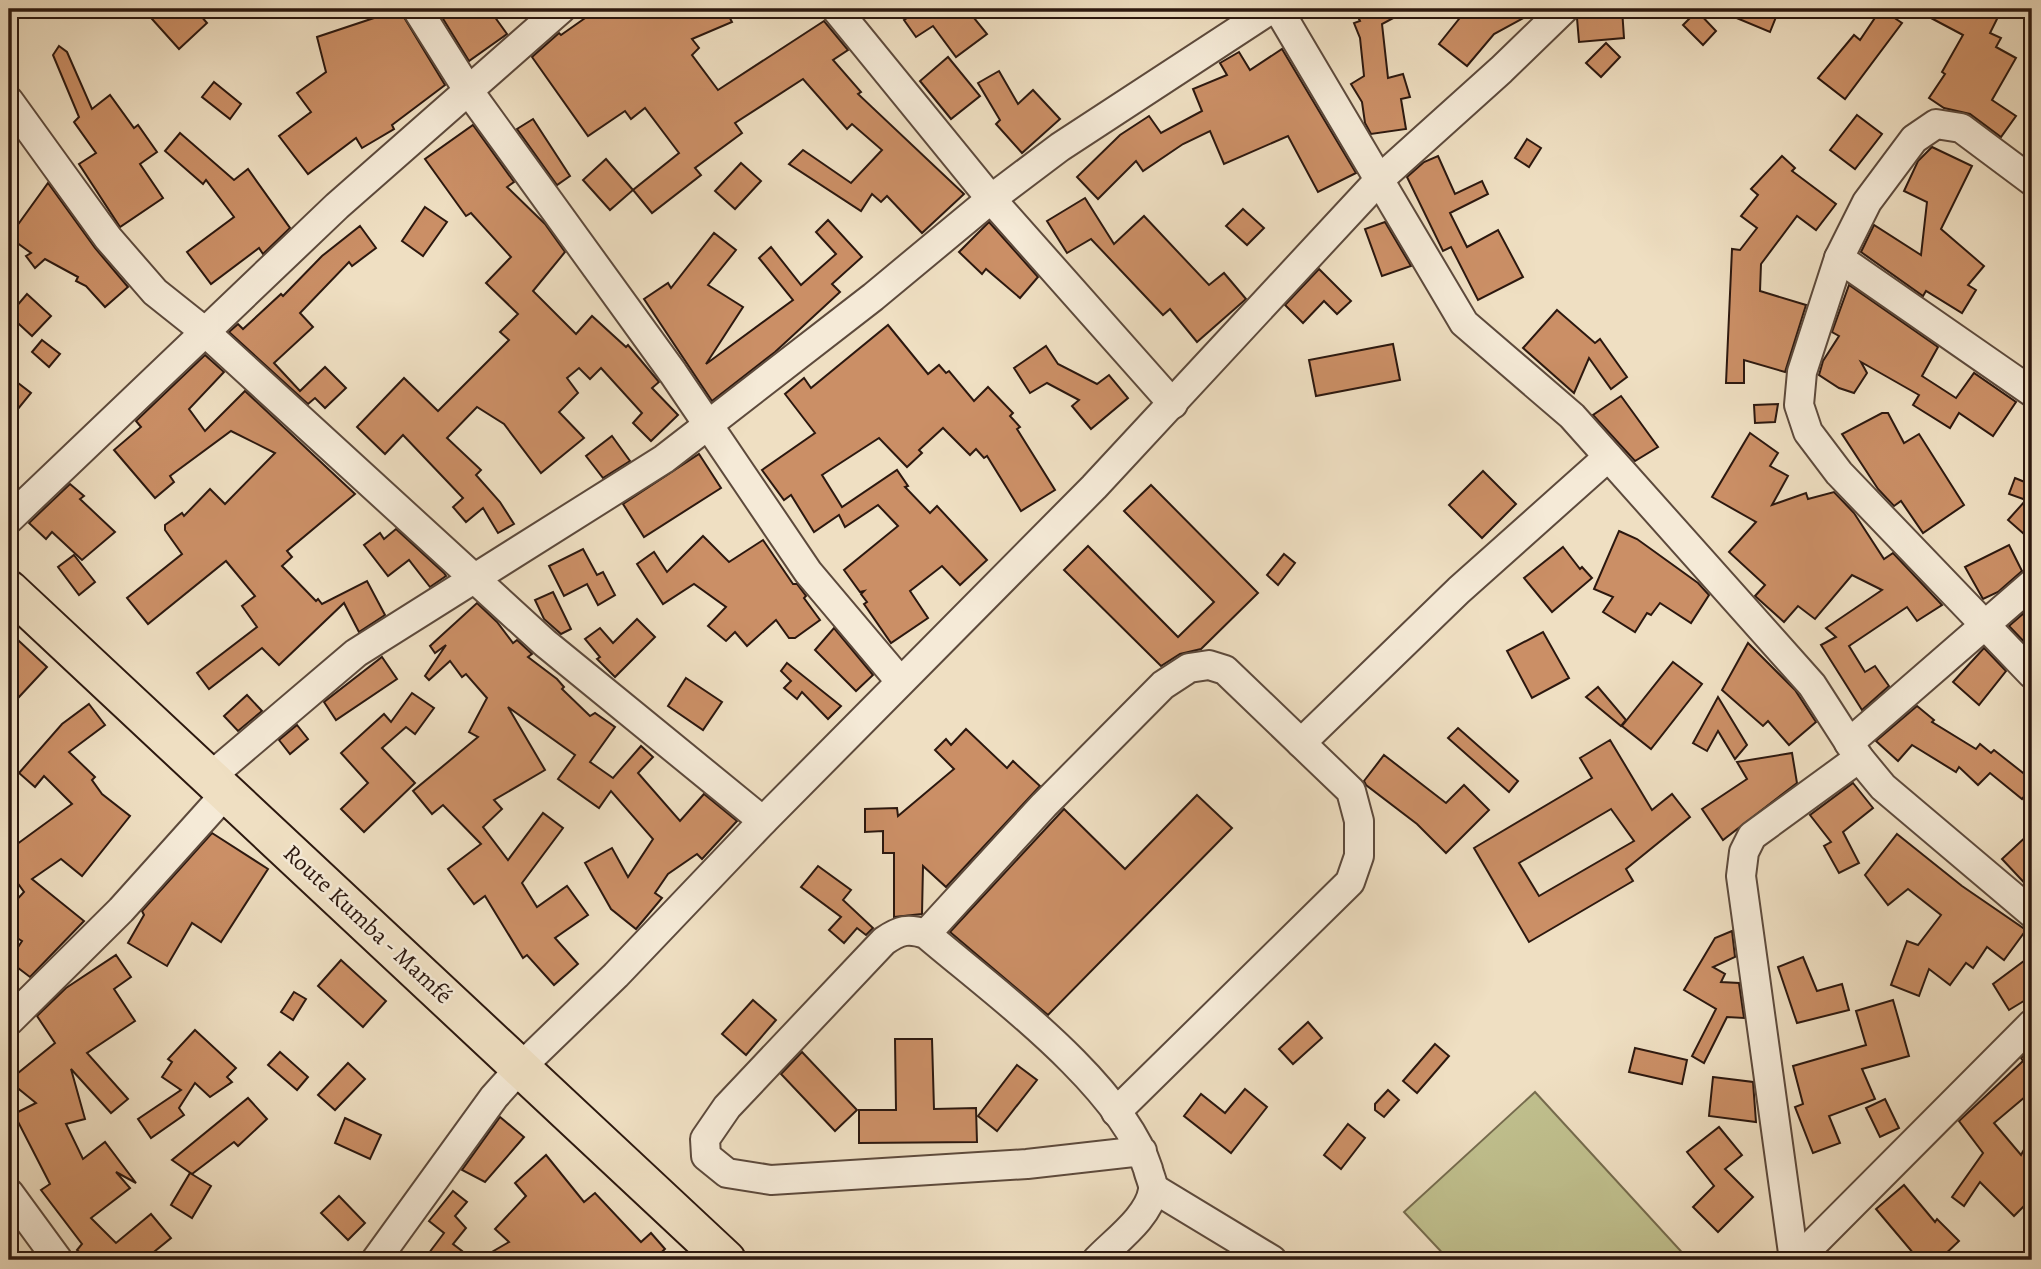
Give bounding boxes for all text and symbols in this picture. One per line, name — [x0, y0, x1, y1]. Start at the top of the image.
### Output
street label: Route Kumba - Mamfé — [277, 837, 459, 1011]

